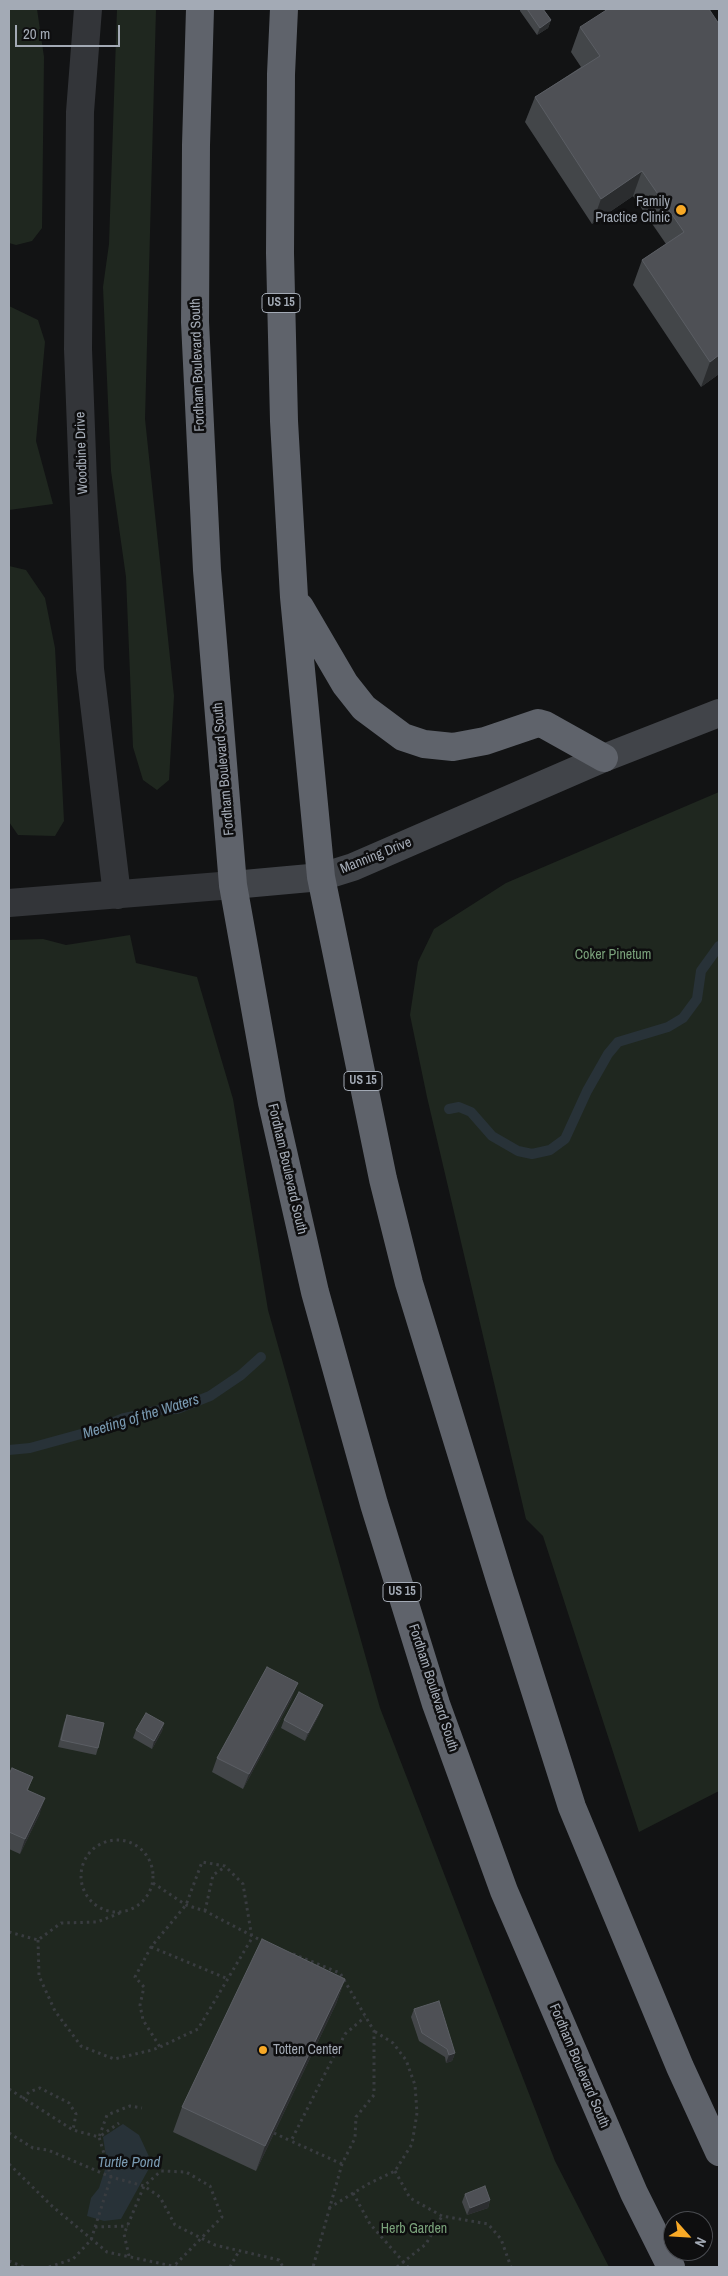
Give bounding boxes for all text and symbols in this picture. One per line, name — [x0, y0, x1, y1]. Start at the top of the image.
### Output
scale bar — [18, 15, 122, 47]
text: 20 m — [23, 23, 50, 44]
place label: Family Practice Clinic — [595, 194, 670, 226]
marker: Family Practice Clinic — [674, 203, 688, 217]
road number: US 15 — [262, 294, 300, 312]
street label: Fordham Boulevard South — [187, 298, 209, 432]
street label: Woodbine Drive — [72, 411, 92, 495]
street label: Fordham Boulevard South — [210, 702, 238, 836]
street label: Manning Drive — [338, 834, 414, 878]
park label: Coker Pinetum — [575, 947, 651, 963]
road number: US 15 — [344, 1072, 382, 1090]
street label: Fordham Boulevard South — [264, 1102, 310, 1236]
water label: Meeting of the Waters — [81, 1391, 201, 1443]
road number: US 15 — [383, 1582, 421, 1601]
street label: Fordham Boulevard South — [404, 1622, 462, 1754]
street label: Fordham Boulevard South — [545, 2001, 613, 2131]
place label: Totten Center — [273, 2042, 342, 2058]
marker: Totten Center — [257, 2044, 269, 2056]
water label: Turtle Pond — [98, 2154, 160, 2172]
north arrow — [663, 2211, 713, 2261]
park label: Herb Garden — [381, 2221, 447, 2237]
text: N — [691, 2234, 710, 2250]

